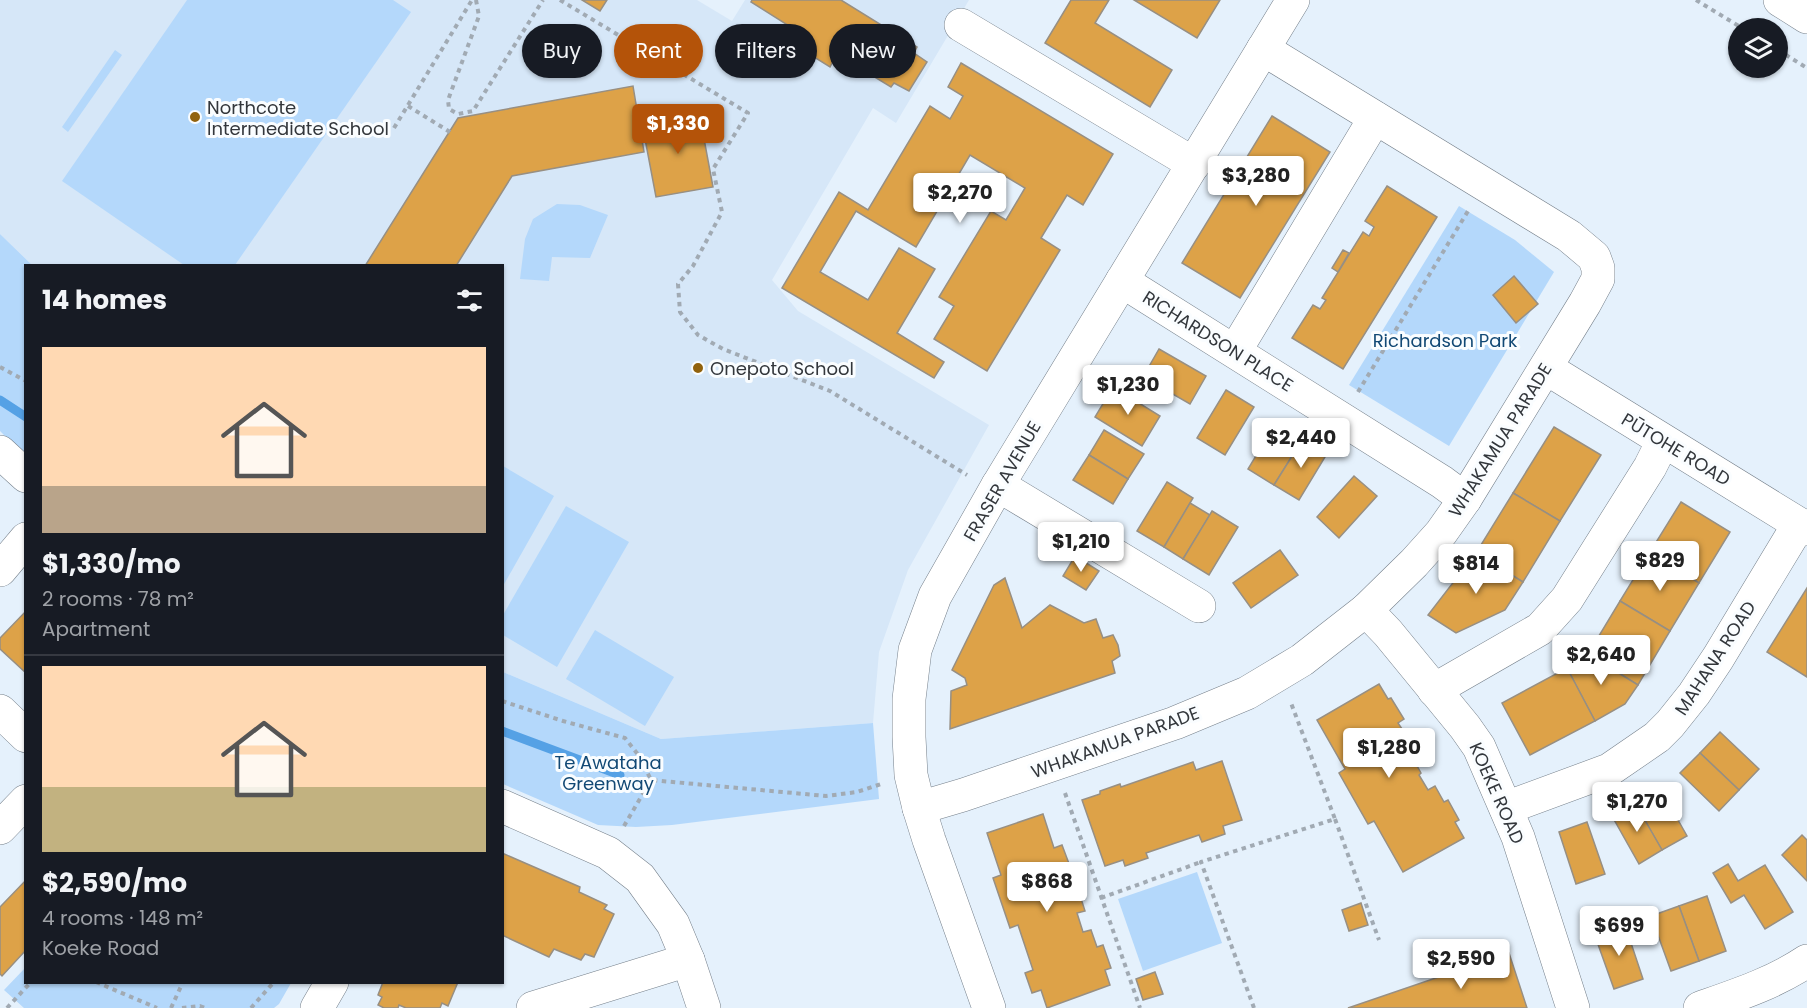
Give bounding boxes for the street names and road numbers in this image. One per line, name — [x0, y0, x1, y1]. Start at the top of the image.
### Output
street label: RICHARDSON PLACE — [1138, 285, 1298, 397]
street label: WHAKAMUA PARADE — [1442, 358, 1558, 522]
street label: PŪTOHE ROAD — [1617, 407, 1735, 491]
street label: FRASER AVENUE — [957, 416, 1047, 546]
street label: MAHANA ROAD — [1669, 596, 1761, 720]
street label: WHAKAMUA PARADE — [1027, 700, 1203, 784]
street label: KOEKE ROAD — [1463, 738, 1531, 848]

